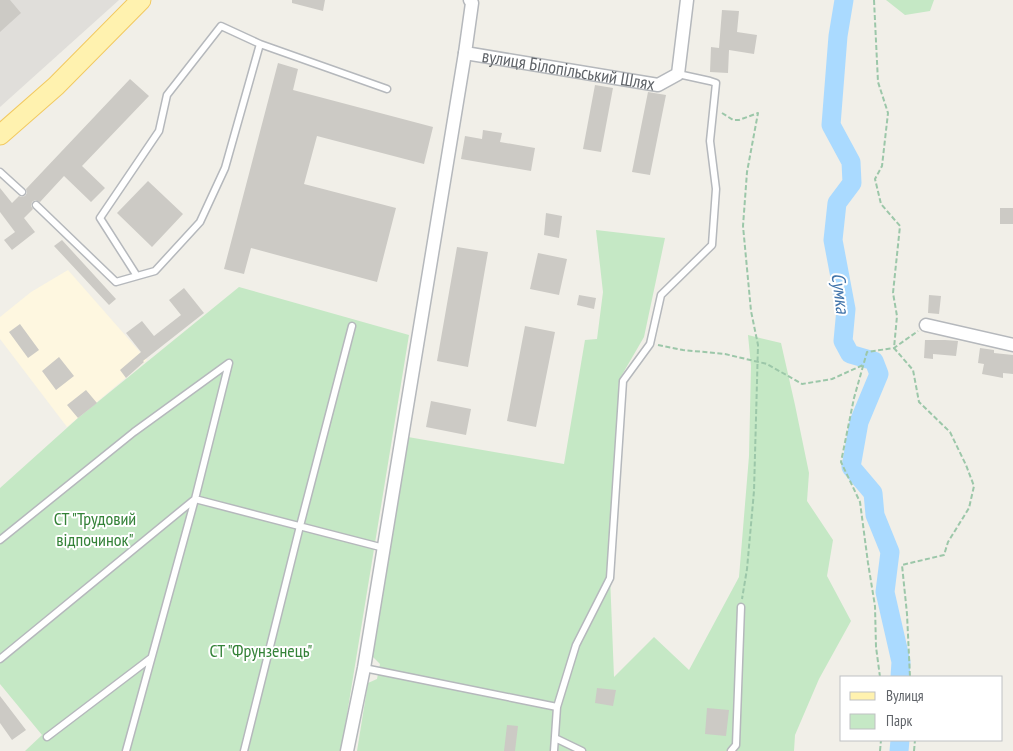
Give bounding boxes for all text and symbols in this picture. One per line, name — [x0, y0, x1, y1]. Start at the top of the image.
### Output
street label: вулиця Білопільський Шлях — [481, 44, 657, 95]
water label: Сумка — [827, 271, 856, 316]
park label: СТ "Трудовий відпочинок" — [54, 507, 136, 551]
park label: СТ "Фрунзенець" — [209, 639, 313, 662]
legend — [840, 676, 1003, 741]
text: Вулиця — [886, 686, 924, 705]
text: Парк — [886, 711, 912, 730]

